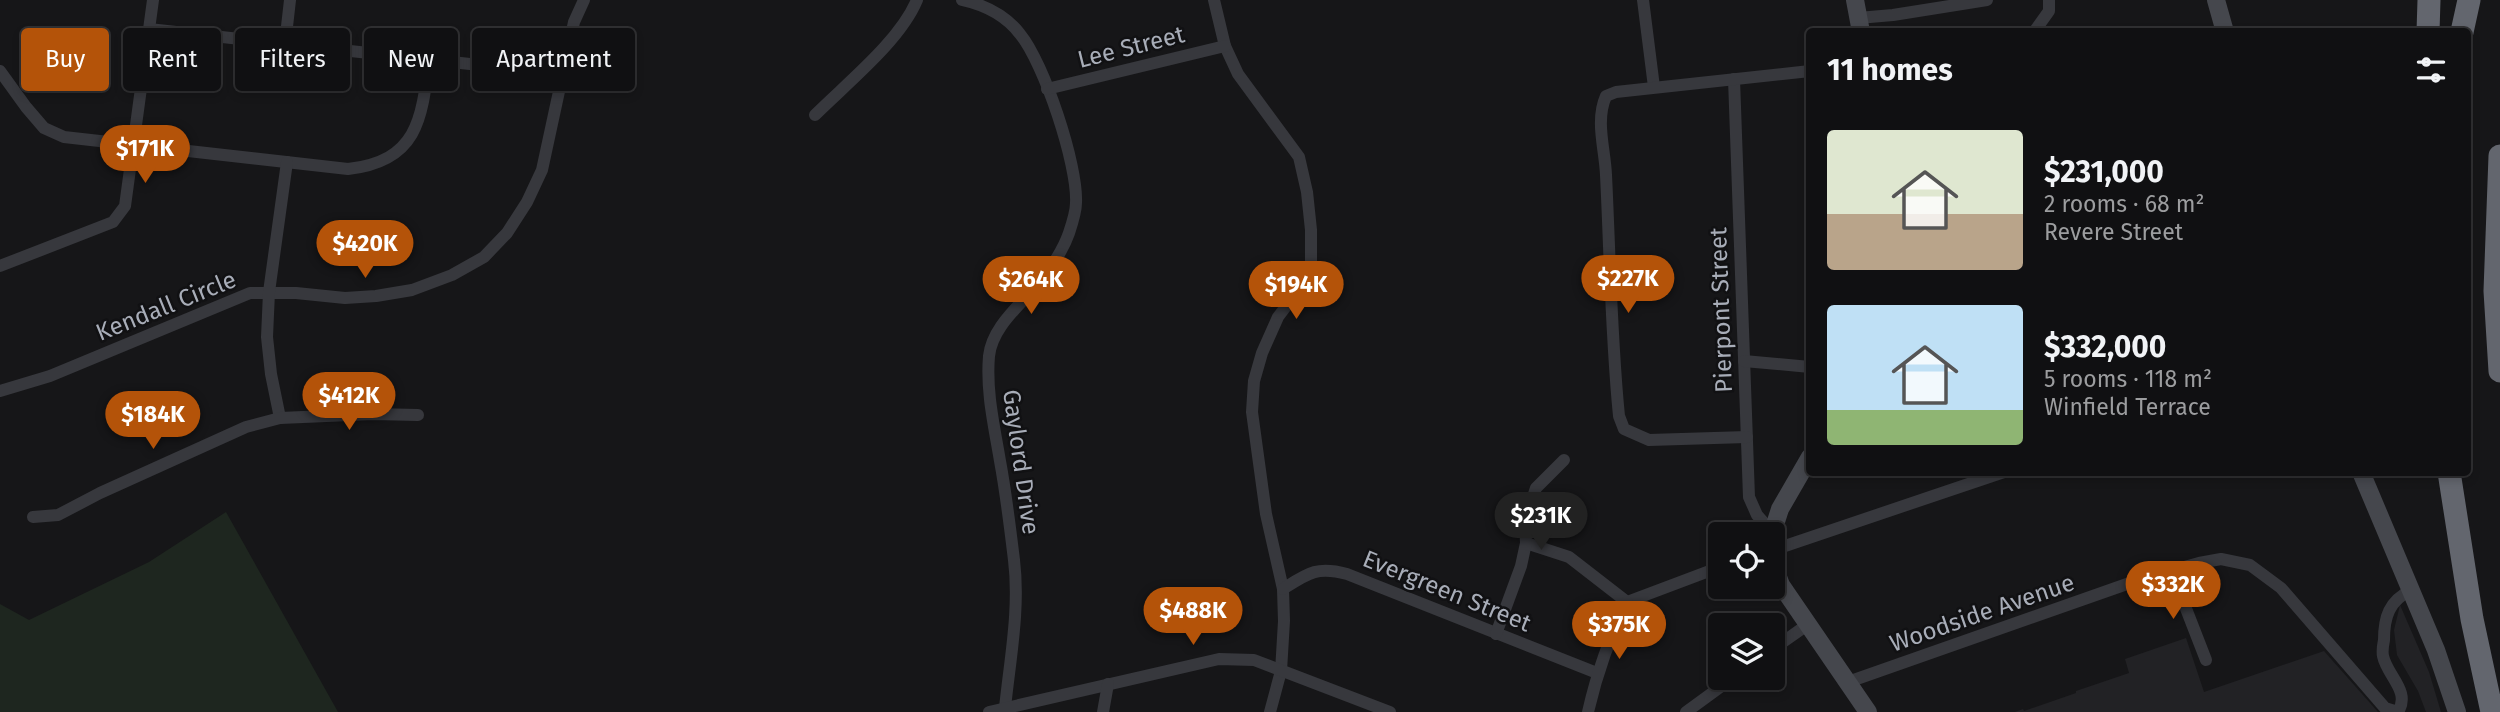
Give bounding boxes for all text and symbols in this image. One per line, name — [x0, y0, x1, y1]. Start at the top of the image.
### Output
street label: Lee Street — [1075, 20, 1188, 74]
chip: Buy — [21, 28, 109, 91]
chip: Rent — [123, 28, 221, 91]
chip: Filters — [235, 28, 350, 91]
chip: New — [364, 28, 458, 91]
chip: Apartment — [472, 28, 635, 91]
icon: filters — [2412, 51, 2450, 89]
text: 11 homes — [1827, 52, 1953, 88]
pin: $171K — [96, 125, 194, 185]
text: $171K — [116, 134, 174, 162]
text: $231,000 — [2044, 154, 2164, 190]
icon: home — [1883, 158, 1967, 242]
text: 2 rooms · 68 m² — [2044, 190, 2205, 218]
text: Revere Street — [2044, 218, 2183, 246]
pin: $420K — [316, 220, 414, 280]
street label: Pierpont Street — [1704, 226, 1738, 393]
text: $420K — [332, 229, 398, 257]
pin: $264K — [982, 256, 1080, 316]
pin: $227K — [1579, 256, 1677, 315]
pin: $194K — [1247, 262, 1345, 321]
text: $227K — [1597, 264, 1659, 292]
street label: Kendall Circle — [92, 265, 240, 347]
text: $264K — [999, 265, 1063, 293]
text: $194K — [1265, 270, 1327, 298]
text: $332,000 — [2044, 329, 2166, 365]
icon: home — [1883, 333, 1967, 417]
text: 5 rooms · 118 m² — [2044, 365, 2212, 393]
pin: $412K — [300, 372, 398, 432]
text: $412K — [318, 381, 380, 409]
street label: Gaylord Drive — [997, 388, 1045, 536]
pin: $184K — [104, 392, 202, 451]
text: Winfield Terrace — [2044, 393, 2211, 421]
text: $184K — [121, 400, 185, 428]
pin: $231K — [1492, 492, 1590, 552]
text: $231K — [1511, 501, 1571, 529]
map controls — [1708, 522, 1785, 690]
button: locate — [1708, 522, 1785, 599]
street label: Evergreen Street — [1359, 545, 1535, 638]
pin: $332K — [2124, 562, 2222, 621]
street label: Woodside Avenue — [1886, 568, 2078, 658]
text: $332K — [2142, 570, 2204, 598]
pin: $488K — [1144, 588, 1242, 647]
text: $488K — [1160, 596, 1226, 624]
pin: $375K — [1570, 602, 1668, 661]
text: $375K — [1588, 610, 1650, 638]
button: layers — [1708, 613, 1785, 690]

